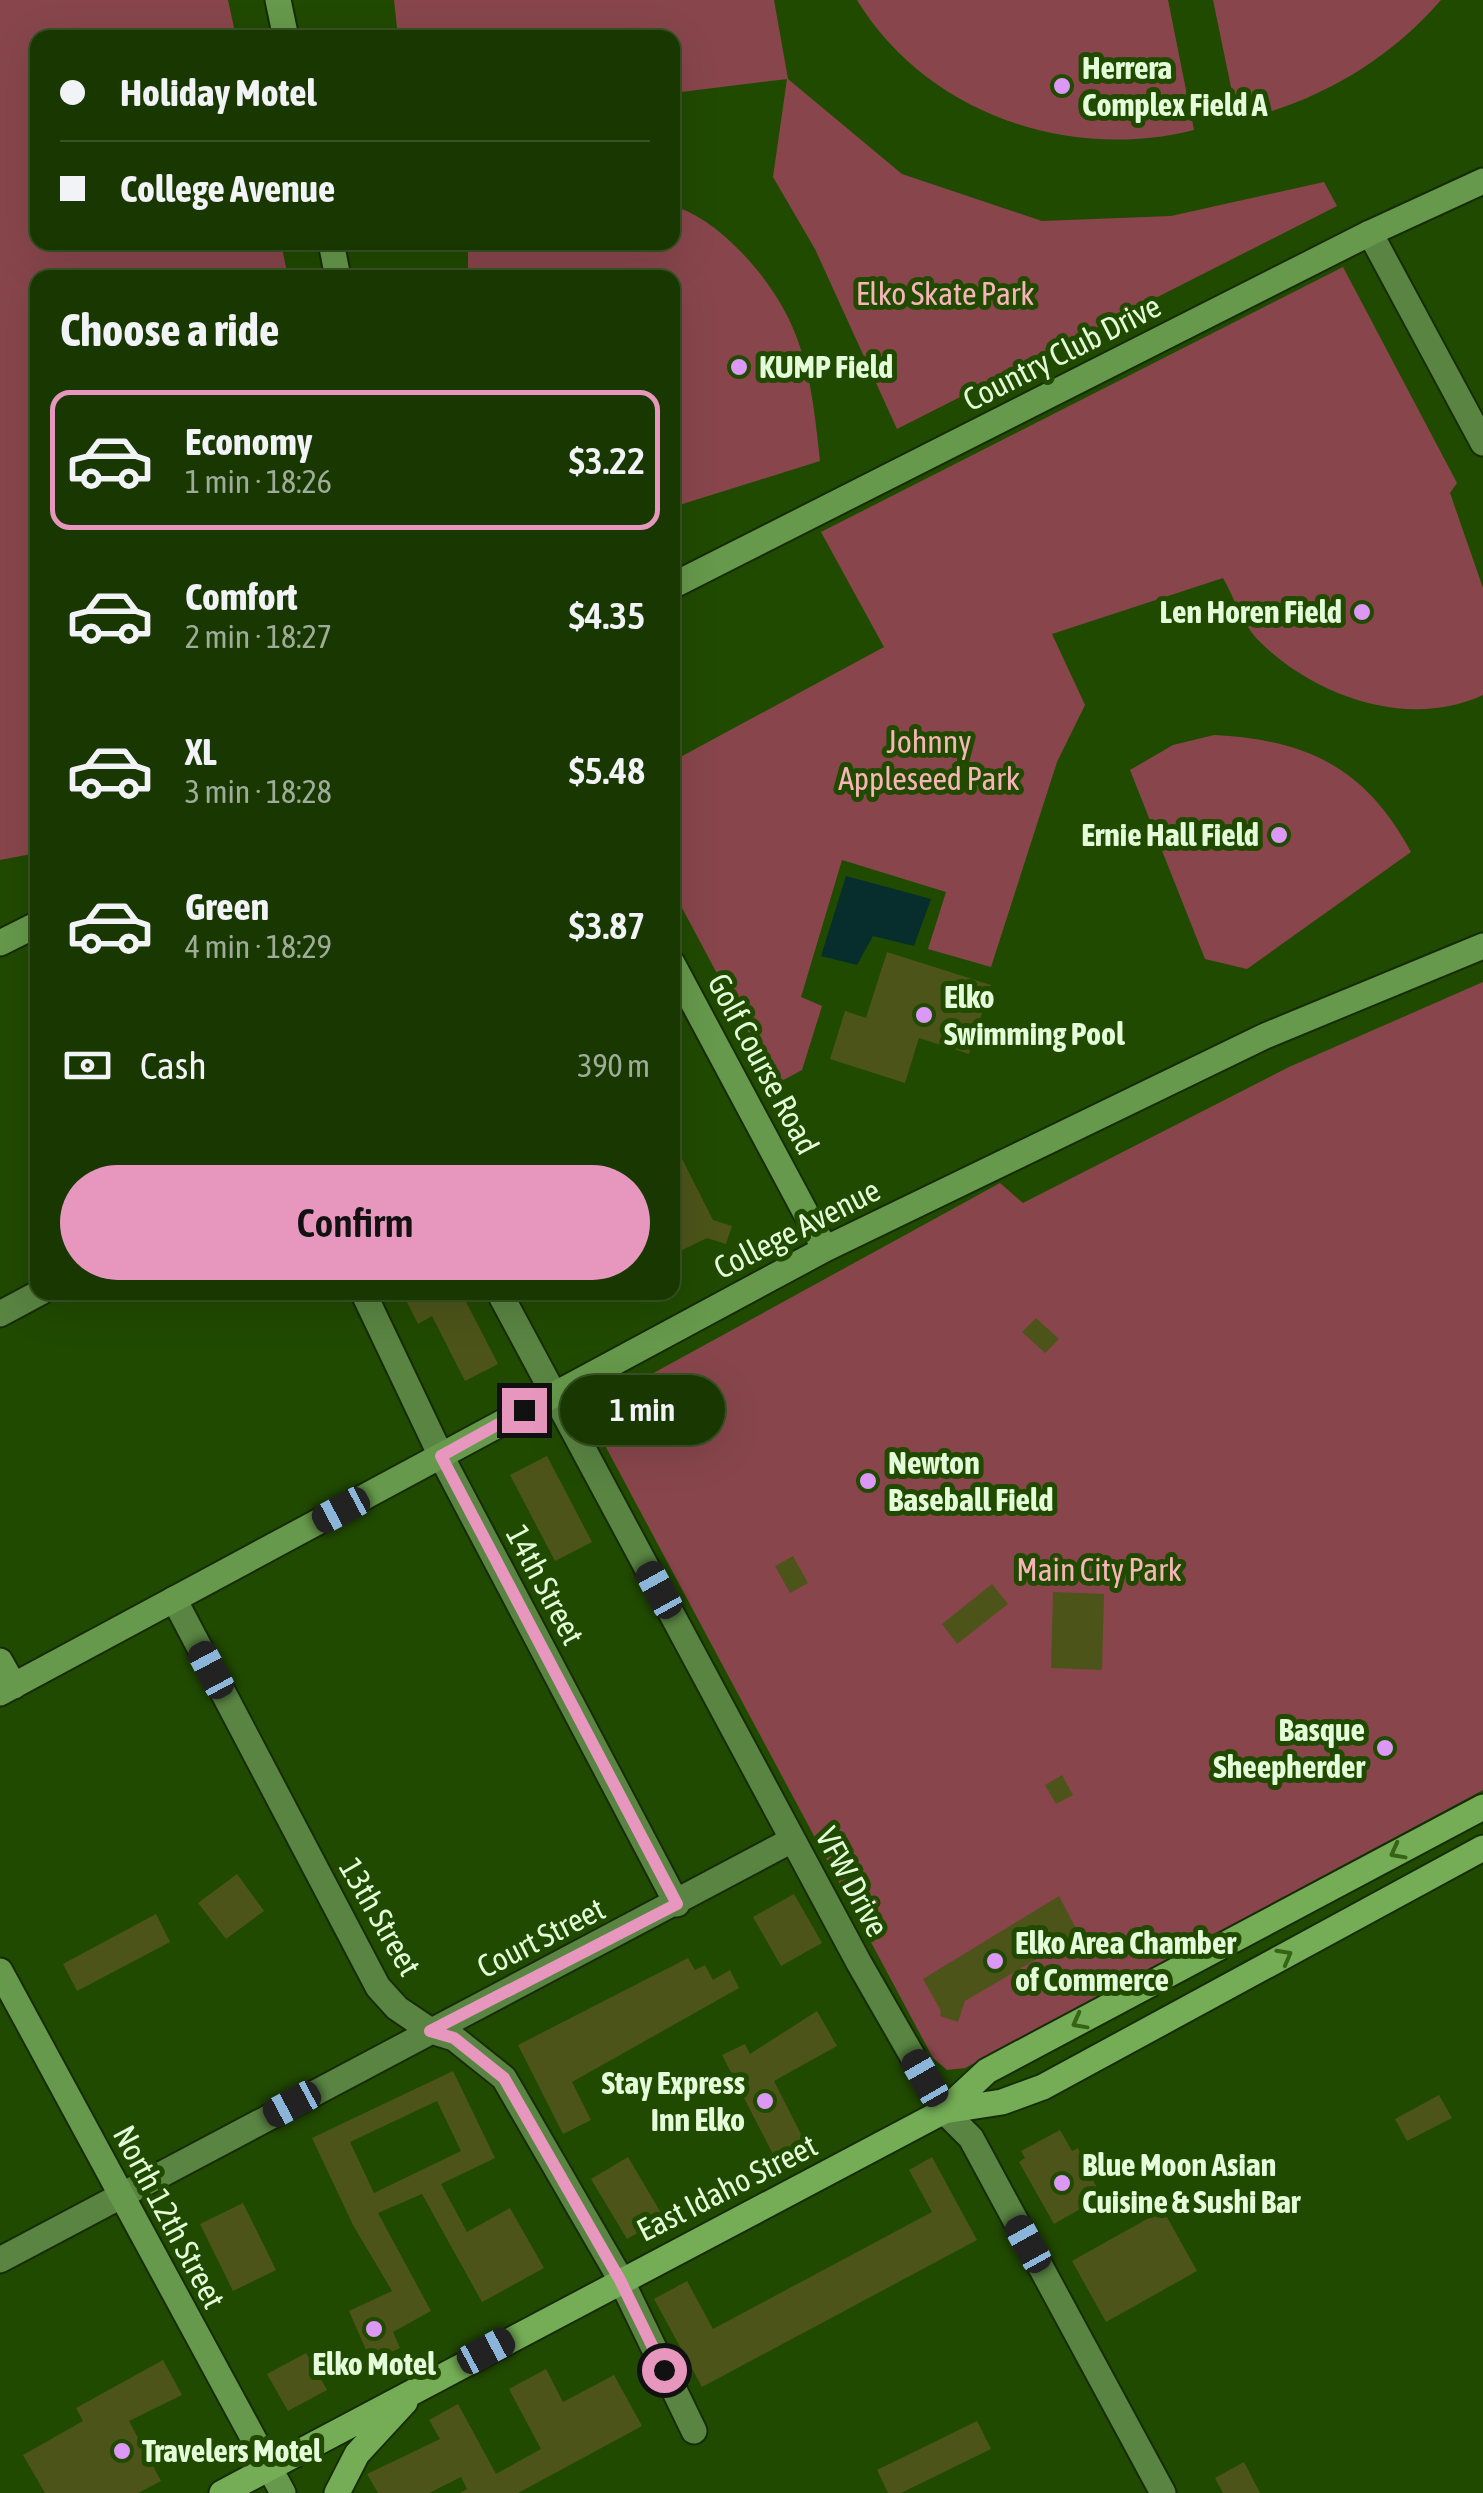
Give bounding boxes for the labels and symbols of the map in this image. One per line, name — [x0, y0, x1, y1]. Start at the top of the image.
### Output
place label: Herrera Complex Field A — [1082, 49, 1268, 123]
marker: Herrera Complex Field A — [1051, 75, 1073, 97]
park label: Elko Skate Park — [856, 275, 1034, 312]
street label: Country Club Drive — [957, 287, 1167, 418]
place label: KUMP Field — [759, 348, 893, 385]
marker: KUMP Field — [728, 356, 750, 378]
place label: Len Horen Field — [1160, 593, 1342, 630]
marker: Len Horen Field — [1351, 601, 1373, 623]
park label: Johnny Appleseed Park — [838, 723, 1020, 797]
place label: Ernie Hall Field — [1081, 816, 1259, 853]
marker: Ernie Hall Field — [1268, 824, 1290, 846]
street label: Golf Course Road — [700, 967, 827, 1160]
place label: Elko Swimming Pool — [944, 978, 1125, 1052]
marker: Elko Swimming Pool — [913, 1004, 935, 1026]
street label: College Avenue — [708, 1171, 886, 1286]
callout: 1 min — [559, 1375, 724, 1445]
route end — [502, 1388, 547, 1433]
place label: Newton Baseball Field — [888, 1444, 1053, 1518]
marker: Newton Baseball Field — [857, 1470, 879, 1492]
car — [307, 1483, 375, 1537]
street label: 14th Street — [499, 1519, 592, 1651]
park label: Main City Park — [1016, 1551, 1182, 1588]
car — [631, 1556, 687, 1624]
car — [184, 1636, 238, 1704]
place label: Basque Sheepherder — [1213, 1711, 1366, 1785]
marker: Basque Sheepherder — [1374, 1737, 1396, 1759]
street label: VFW Drive — [808, 1821, 897, 1943]
one-way arrow — [1389, 1840, 1407, 1859]
street label: 13th Street — [332, 1851, 429, 1982]
street label: Court Street — [471, 1890, 611, 1985]
place label: Elko Area Chamber of Commerce — [1015, 1924, 1236, 1998]
one-way arrow — [1274, 1948, 1292, 1968]
marker: Elko Area Chamber of Commerce — [984, 1950, 1006, 1972]
one-way arrow — [1072, 2009, 1090, 2029]
car — [897, 2045, 953, 2111]
place label: Stay Express Inn Elko — [602, 2064, 745, 2138]
car — [258, 2077, 326, 2131]
marker: Stay Express Inn Elko — [754, 2090, 776, 2112]
street label: North 12th Street — [106, 2119, 233, 2314]
street label: East Idaho Street — [631, 2126, 823, 2249]
place label: Blue Moon Asian Cuisine & Sushi Bar — [1082, 2146, 1301, 2220]
marker: Blue Moon Asian Cuisine & Sushi Bar — [1051, 2172, 1073, 2194]
car — [1000, 2210, 1056, 2278]
marker: Elko Motel — [363, 2318, 385, 2340]
car — [452, 2324, 520, 2378]
place label: Elko Motel — [312, 2345, 436, 2382]
route start — [642, 2348, 687, 2393]
place label: Travelers Motel — [142, 2432, 322, 2469]
marker: Travelers Motel — [111, 2440, 133, 2462]

